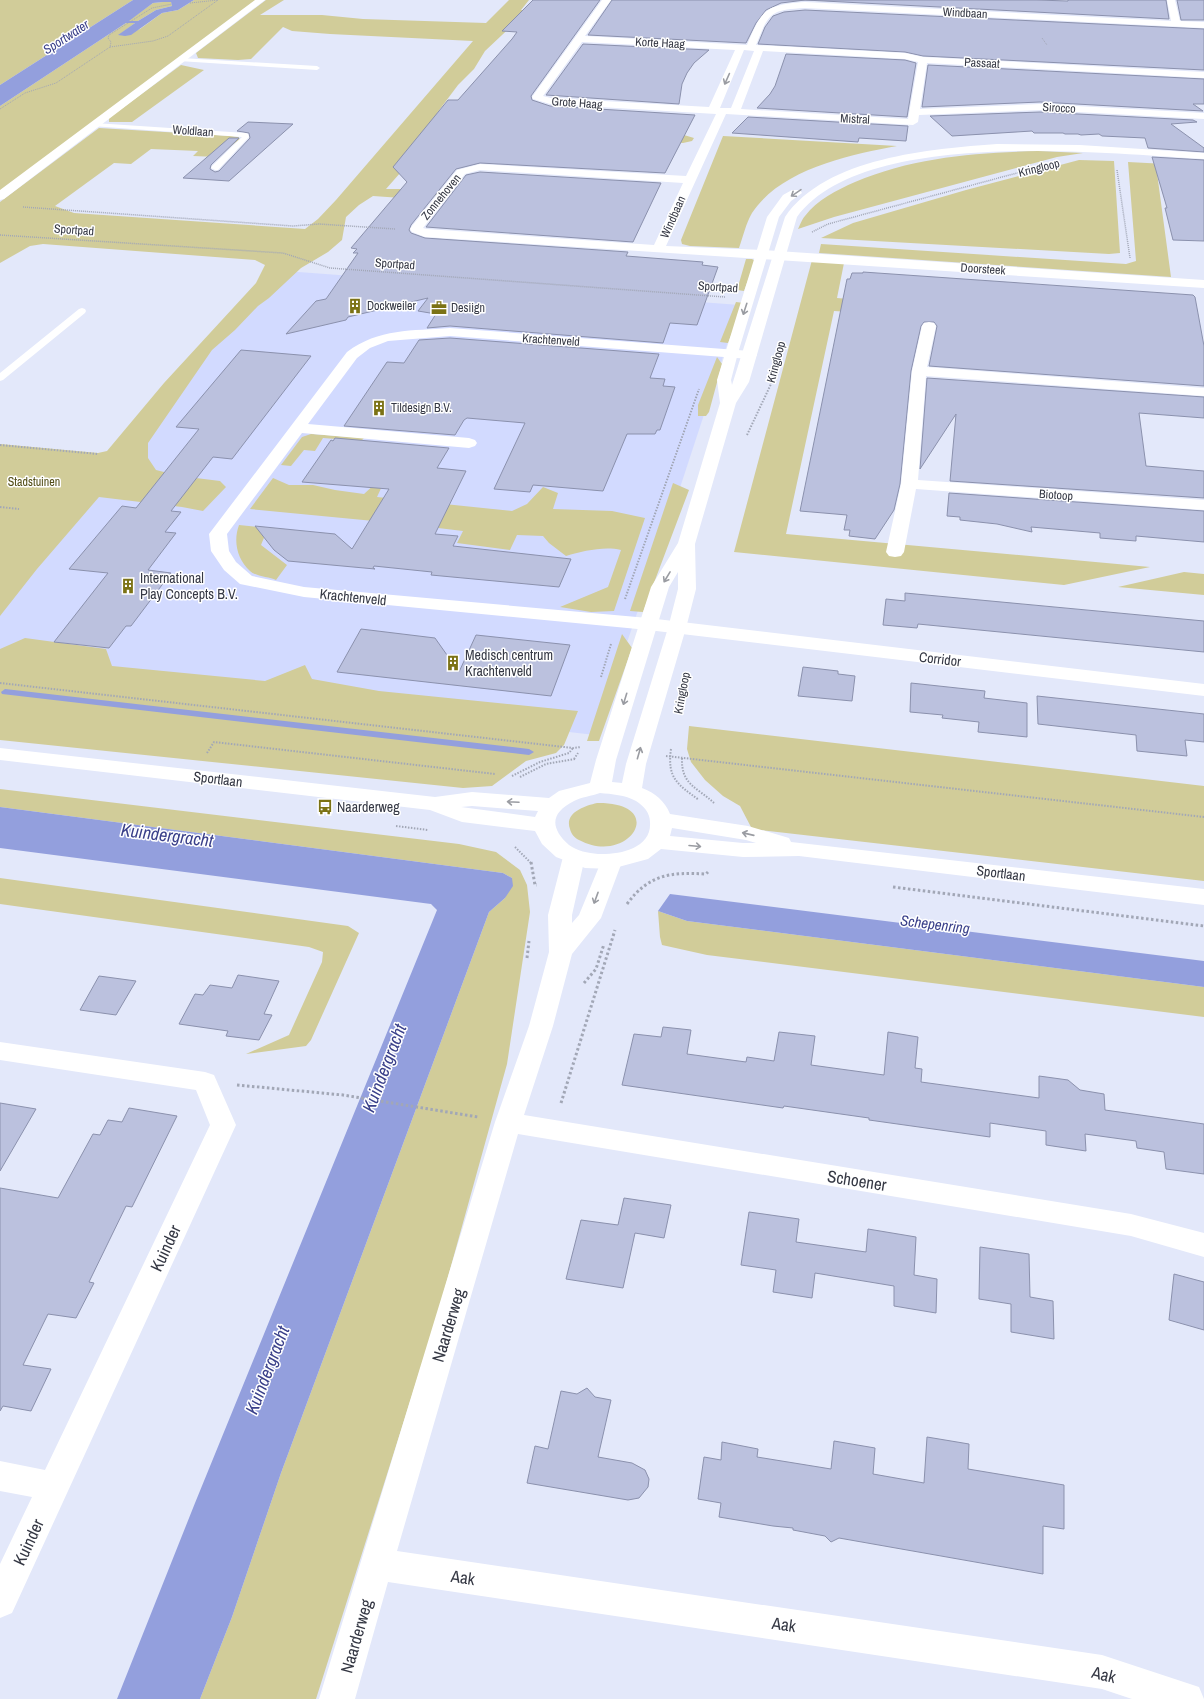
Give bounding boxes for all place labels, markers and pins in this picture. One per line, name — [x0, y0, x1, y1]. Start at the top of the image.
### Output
building icon: Dockweiler — [346, 297, 364, 315]
place label: Dockweiler — [367, 298, 416, 314]
office icon: Desiign — [430, 299, 448, 317]
place label: Desiign — [451, 300, 485, 316]
building icon: Tildesign B.V. — [370, 399, 388, 417]
place label: Tildesign B.V. — [391, 400, 452, 416]
place label: International Play Concepts B.V. — [140, 569, 238, 603]
building icon: International Play Concepts B.V. — [119, 577, 137, 595]
place label: Medisch centrum Krachtenveld — [465, 646, 553, 680]
building icon: Medisch centrum Krachtenveld — [444, 654, 462, 672]
bus stop icon: Naarderweg — [316, 798, 334, 816]
place label: Naarderweg — [337, 798, 400, 816]

